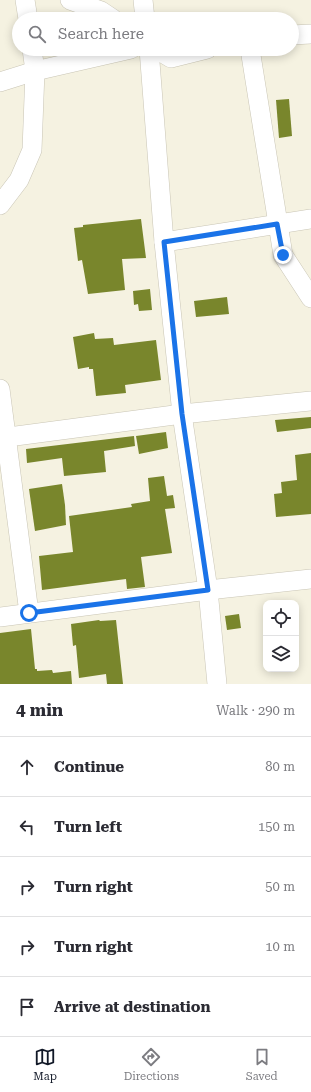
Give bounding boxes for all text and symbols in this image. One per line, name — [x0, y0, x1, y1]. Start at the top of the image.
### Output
search box — [12, 12, 299, 56]
icon: search — [26, 23, 48, 45]
text: Search here — [58, 25, 144, 43]
route end — [274, 246, 292, 264]
map controls — [263, 600, 299, 672]
button: locate — [263, 600, 299, 636]
route start — [20, 604, 38, 622]
button: layers — [263, 636, 299, 672]
text: 4 min — [16, 700, 63, 720]
text: Walk · 290 m — [216, 703, 295, 718]
icon: ahead — [16, 756, 38, 778]
text: Continue — [54, 758, 124, 776]
text: 80 m — [265, 759, 295, 774]
icon: left — [16, 816, 38, 838]
text: Turn left — [54, 818, 122, 836]
text: 150 m — [258, 819, 295, 834]
icon: right — [16, 876, 38, 898]
text: Turn right — [54, 878, 133, 896]
text: 50 m — [265, 879, 295, 894]
icon: right — [16, 936, 38, 958]
text: Turn right — [54, 938, 133, 956]
text: 10 m — [265, 939, 295, 954]
icon: arrive — [16, 996, 38, 1018]
text: Arrive at destination — [54, 998, 210, 1016]
tab: Map — [33, 1046, 57, 1083]
tab: Directions — [124, 1046, 179, 1083]
tab: Saved — [246, 1046, 278, 1083]

